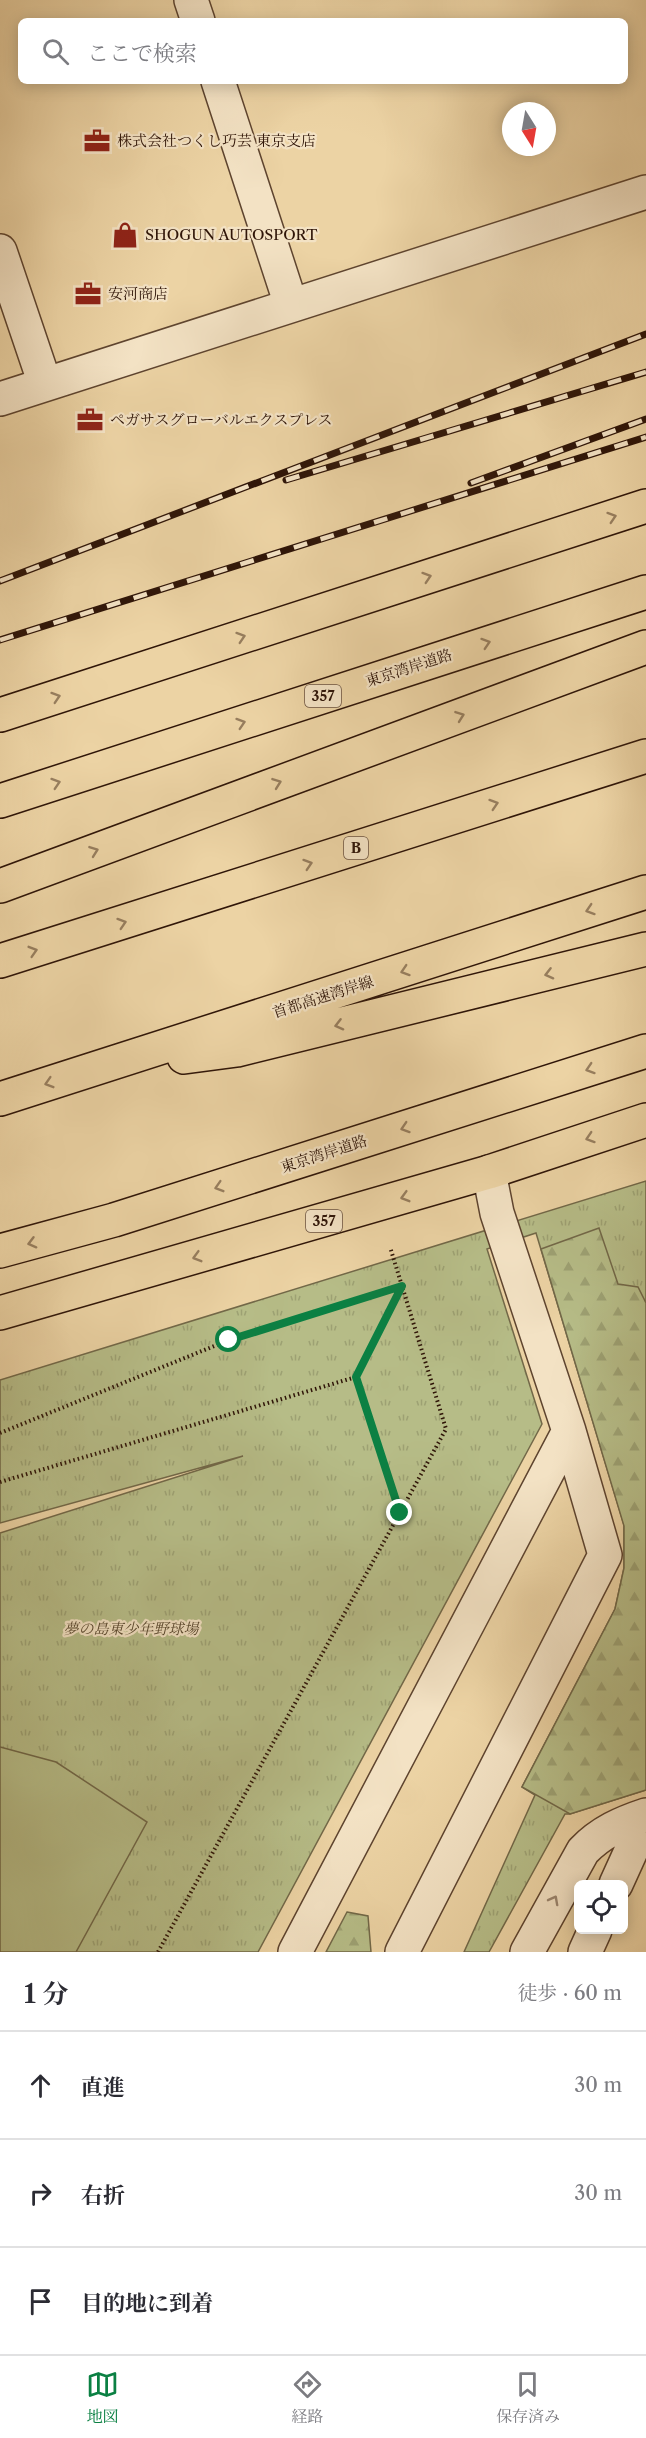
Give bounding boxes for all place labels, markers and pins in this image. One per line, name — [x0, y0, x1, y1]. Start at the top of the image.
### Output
office icon: 株式会社つくし巧芸 東京支店 — [82, 126, 112, 156]
place label: 株式会社つくし巧芸 東京支店 — [117, 131, 316, 150]
shop icon: SHOGUN AUTOSPORT — [110, 220, 140, 250]
place label: SHOGUN AUTOSPORT — [145, 225, 318, 244]
office icon: 安河商店 — [73, 279, 103, 309]
place label: 安河商店 — [108, 284, 168, 303]
office icon: ペガサスグローバルエクスプレス — [75, 405, 105, 435]
place label: ペガサスグローバルエクスプレス — [110, 410, 332, 429]

